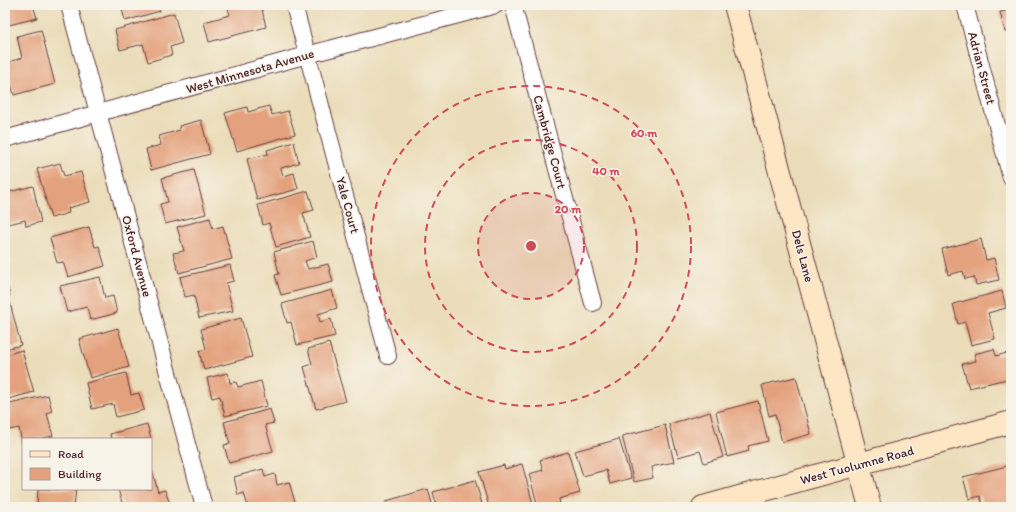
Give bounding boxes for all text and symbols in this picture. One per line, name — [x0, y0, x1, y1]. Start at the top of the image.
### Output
street label: Adrian Street — [965, 30, 999, 106]
street label: West Minnesota Avenue — [184, 46, 316, 96]
street label: Cambridge Court — [530, 93, 570, 191]
text: 60 m — [631, 126, 658, 140]
text: 40 m — [592, 164, 621, 178]
street label: Yale Court — [333, 175, 363, 235]
text: 20 m — [555, 202, 582, 216]
street label: Oxford Avenue — [119, 214, 155, 298]
street label: Dels Lane — [789, 228, 817, 284]
centre of rings — [524, 239, 538, 253]
legend — [22, 438, 152, 490]
street label: West Tuolumne Road — [798, 443, 916, 487]
text: Road — [58, 447, 84, 461]
text: Building — [58, 467, 102, 481]

